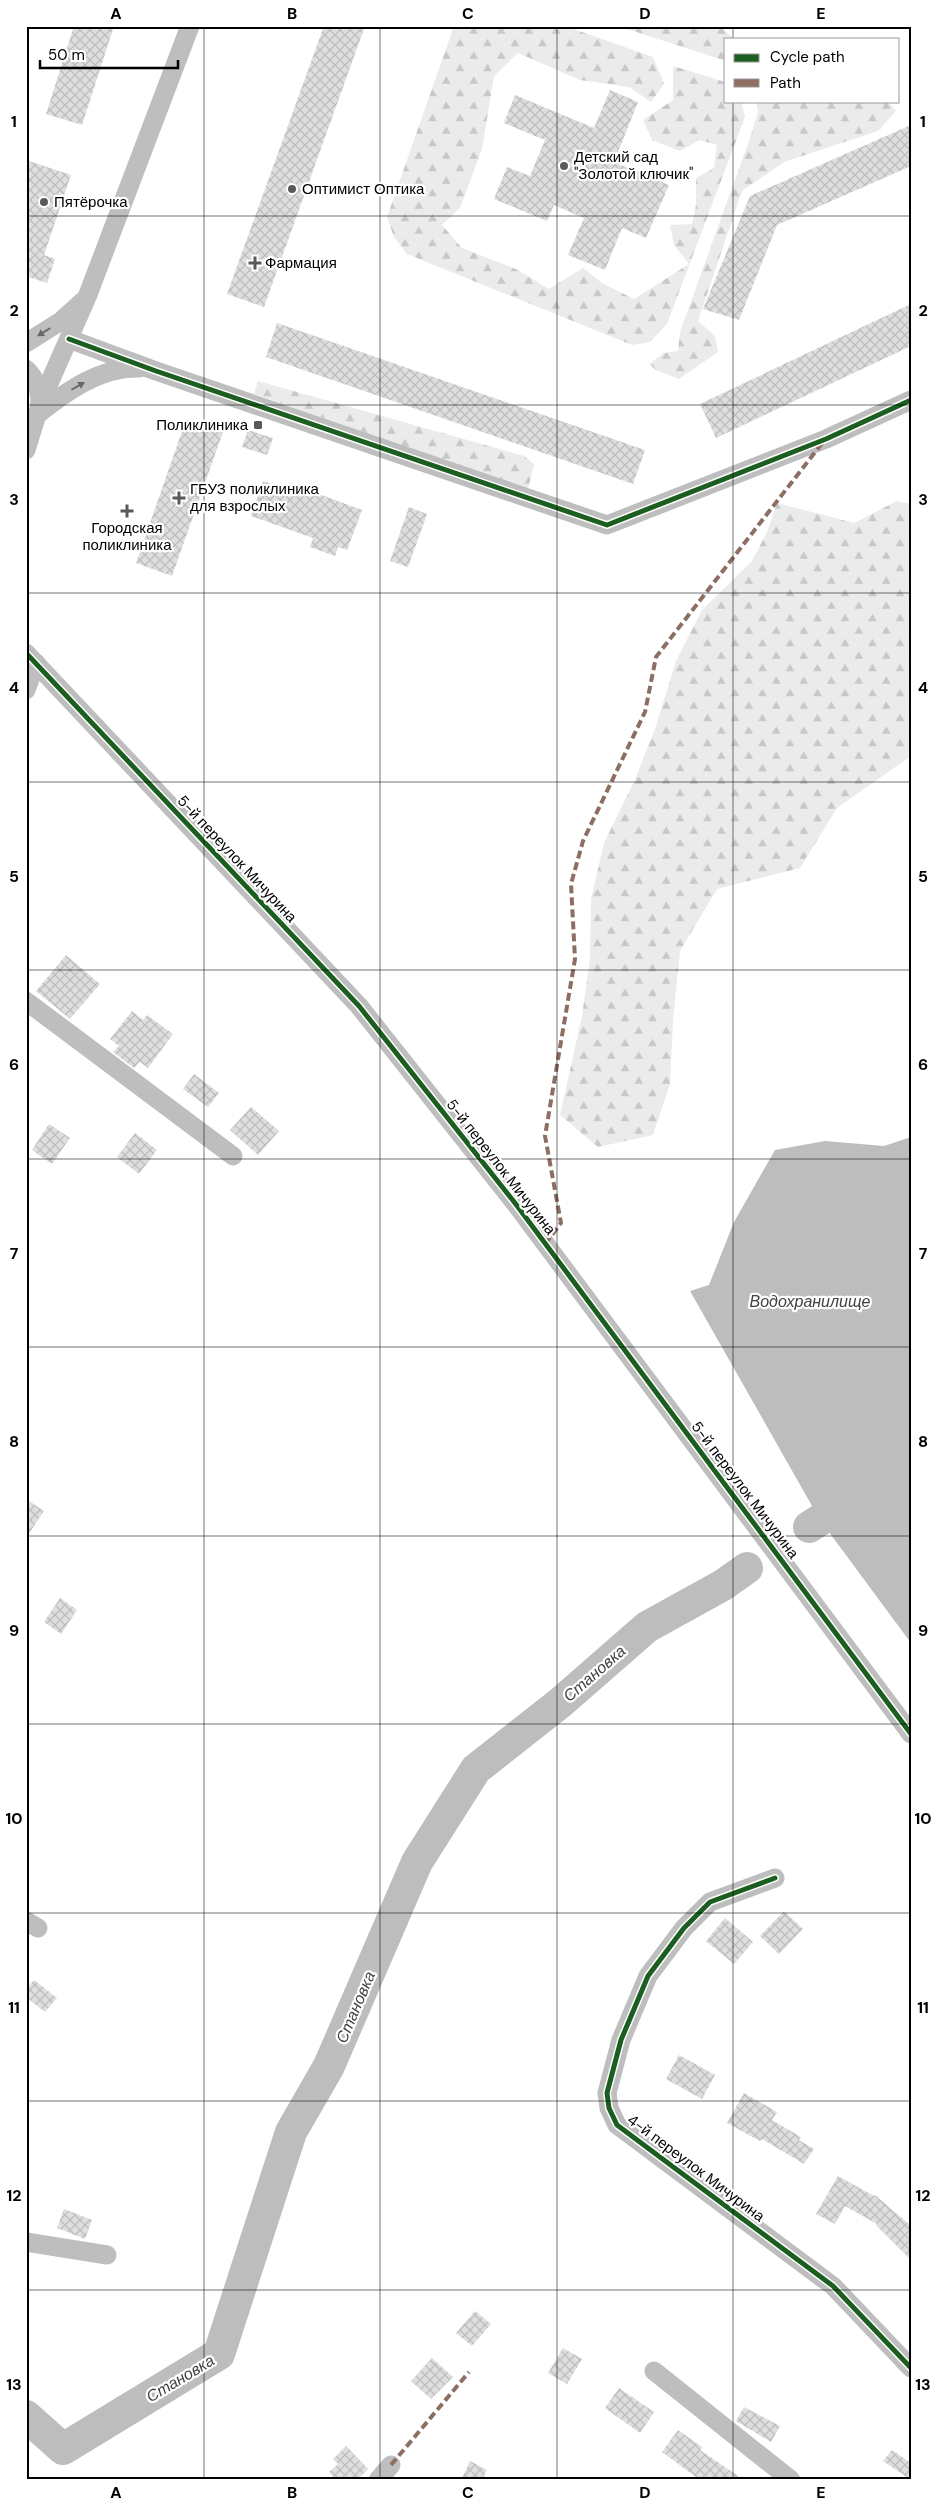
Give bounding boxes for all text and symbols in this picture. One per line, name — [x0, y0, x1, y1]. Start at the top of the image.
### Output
text: A — [110, 3, 122, 24]
text: B — [287, 3, 297, 24]
text: C — [462, 3, 474, 24]
text: D — [639, 3, 651, 24]
text: E — [816, 3, 826, 24]
scale bar — [40, 38, 178, 70]
legend — [724, 38, 900, 102]
text: 50 m — [48, 45, 85, 65]
text: Cycle path — [770, 47, 845, 67]
text: Path — [770, 73, 801, 93]
text: 1 — [11, 111, 17, 132]
text: 1 — [920, 111, 926, 132]
place label: Детский сад "Золотой ключик" — [574, 147, 693, 184]
marker: Детский сад "Золотой ключик" — [558, 160, 570, 172]
place label: Оптимист Оптика — [302, 179, 425, 199]
marker: Оптимист Оптика — [286, 183, 298, 195]
place label: Пятёрочка — [54, 192, 128, 212]
marker: Пятёрочка — [38, 196, 50, 208]
place label: Фармация — [265, 253, 337, 273]
marker: Фармация — [249, 257, 261, 269]
text: 2 — [9, 300, 19, 321]
text: 2 — [918, 300, 928, 321]
one-way arrow — [37, 327, 50, 336]
one-way arrow — [71, 382, 85, 390]
place label: Поликлиника — [156, 415, 249, 435]
marker: Поликлиника — [252, 419, 264, 431]
place label: ГБУЗ поликлиника для взрослых — [190, 479, 320, 516]
text: 3 — [9, 489, 19, 510]
text: 3 — [918, 489, 928, 510]
marker: ГБУЗ поликлиника для взрослых — [172, 491, 186, 505]
marker: Городская поликлиника — [121, 505, 133, 517]
place label: Городская поликлиника — [82, 518, 172, 555]
text: 4 — [9, 677, 19, 698]
text: 4 — [918, 677, 928, 698]
street label: 5-й переулок Мичурина — [173, 791, 302, 927]
text: 5 — [9, 866, 19, 887]
text: 5 — [918, 866, 928, 887]
text: 6 — [9, 1054, 19, 1075]
text: 6 — [918, 1054, 928, 1075]
street label: 5-й переулок Мичурина — [442, 1095, 561, 1239]
text: 7 — [10, 1243, 19, 1264]
text: 7 — [919, 1243, 928, 1264]
water label: Водохранилище — [750, 1291, 871, 1312]
street label: 5-й переулок Мичурина — [687, 1417, 804, 1563]
text: 8 — [9, 1431, 19, 1452]
text: 8 — [918, 1431, 928, 1452]
text: 9 — [9, 1620, 19, 1641]
text: 9 — [918, 1620, 928, 1641]
water label: Становка — [559, 1640, 630, 1706]
text: 10 — [5, 1808, 23, 1829]
text: 10 — [914, 1808, 932, 1829]
water label: Становка — [331, 1968, 380, 2046]
text: 11 — [8, 1997, 20, 2018]
text: 11 — [917, 1997, 929, 2018]
street label: 4-й переулок Мичурина — [623, 2110, 769, 2227]
text: 12 — [6, 2185, 22, 2206]
text: 12 — [915, 2185, 931, 2206]
water label: Становка — [142, 2350, 218, 2407]
text: 13 — [6, 2374, 22, 2395]
text: 13 — [915, 2374, 931, 2395]
text: A — [110, 2482, 122, 2503]
text: B — [287, 2482, 297, 2503]
text: C — [462, 2482, 474, 2503]
text: D — [639, 2482, 651, 2503]
text: E — [816, 2482, 826, 2503]

